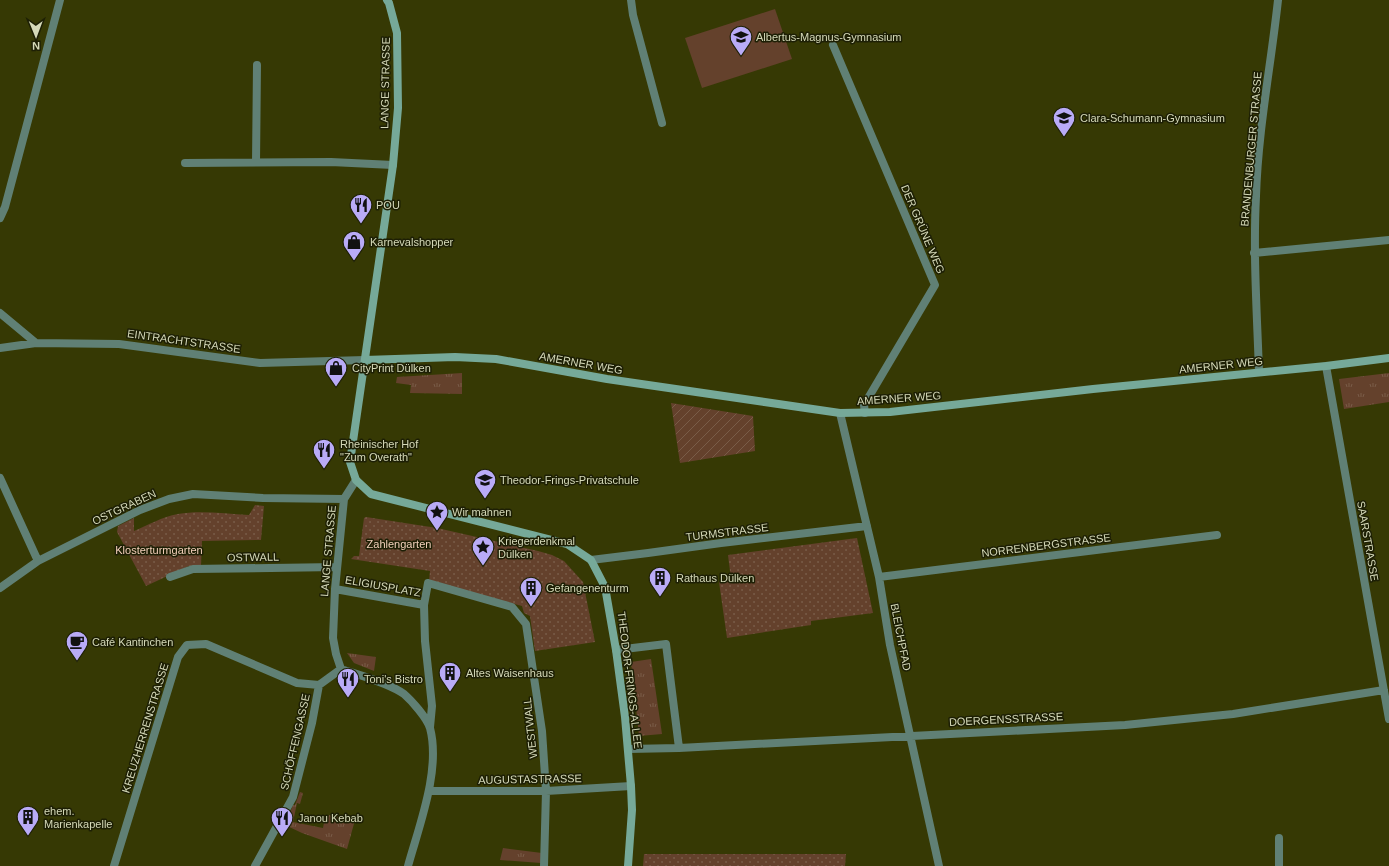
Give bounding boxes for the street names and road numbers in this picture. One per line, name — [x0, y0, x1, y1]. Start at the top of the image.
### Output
street label: LANGE STRASSE — [378, 37, 392, 129]
street label: BRANDENBURGER STRASSE — [1238, 71, 1264, 227]
street label: DER GRÜNE WEG — [899, 183, 947, 275]
street label: EINTRACHTSTRASSE — [127, 327, 241, 355]
street label: AMERNER WEG — [538, 350, 624, 376]
street label: AMERNER WEG — [1178, 355, 1264, 375]
street label: AMERNER WEG — [857, 389, 941, 407]
street label: OSTGRABEN — [90, 487, 158, 527]
street label: SAARSTRASSE — [1355, 500, 1381, 582]
street label: LANGE STRASSE — [318, 505, 338, 597]
street label: TURMSTRASSE — [685, 521, 769, 543]
street label: NORRENBERGSTRASSE — [981, 531, 1111, 559]
street label: OSTWALL — [227, 551, 279, 563]
street label: ELIGIUSPLATZ — [344, 573, 422, 599]
street label: BLEICHPFAD — [889, 602, 913, 672]
street label: THEODOR-FRINGS-ALLEE — [616, 611, 644, 749]
street label: KREUZHERRENSTRASSE — [120, 662, 170, 794]
street label: SCHÖFFENGASSE — [278, 693, 312, 791]
street label: WESTWALL — [521, 697, 539, 759]
street label: DOERGENSSTRASSE — [949, 710, 1063, 728]
street label: AUGUSTASTRASSE — [478, 772, 582, 786]

